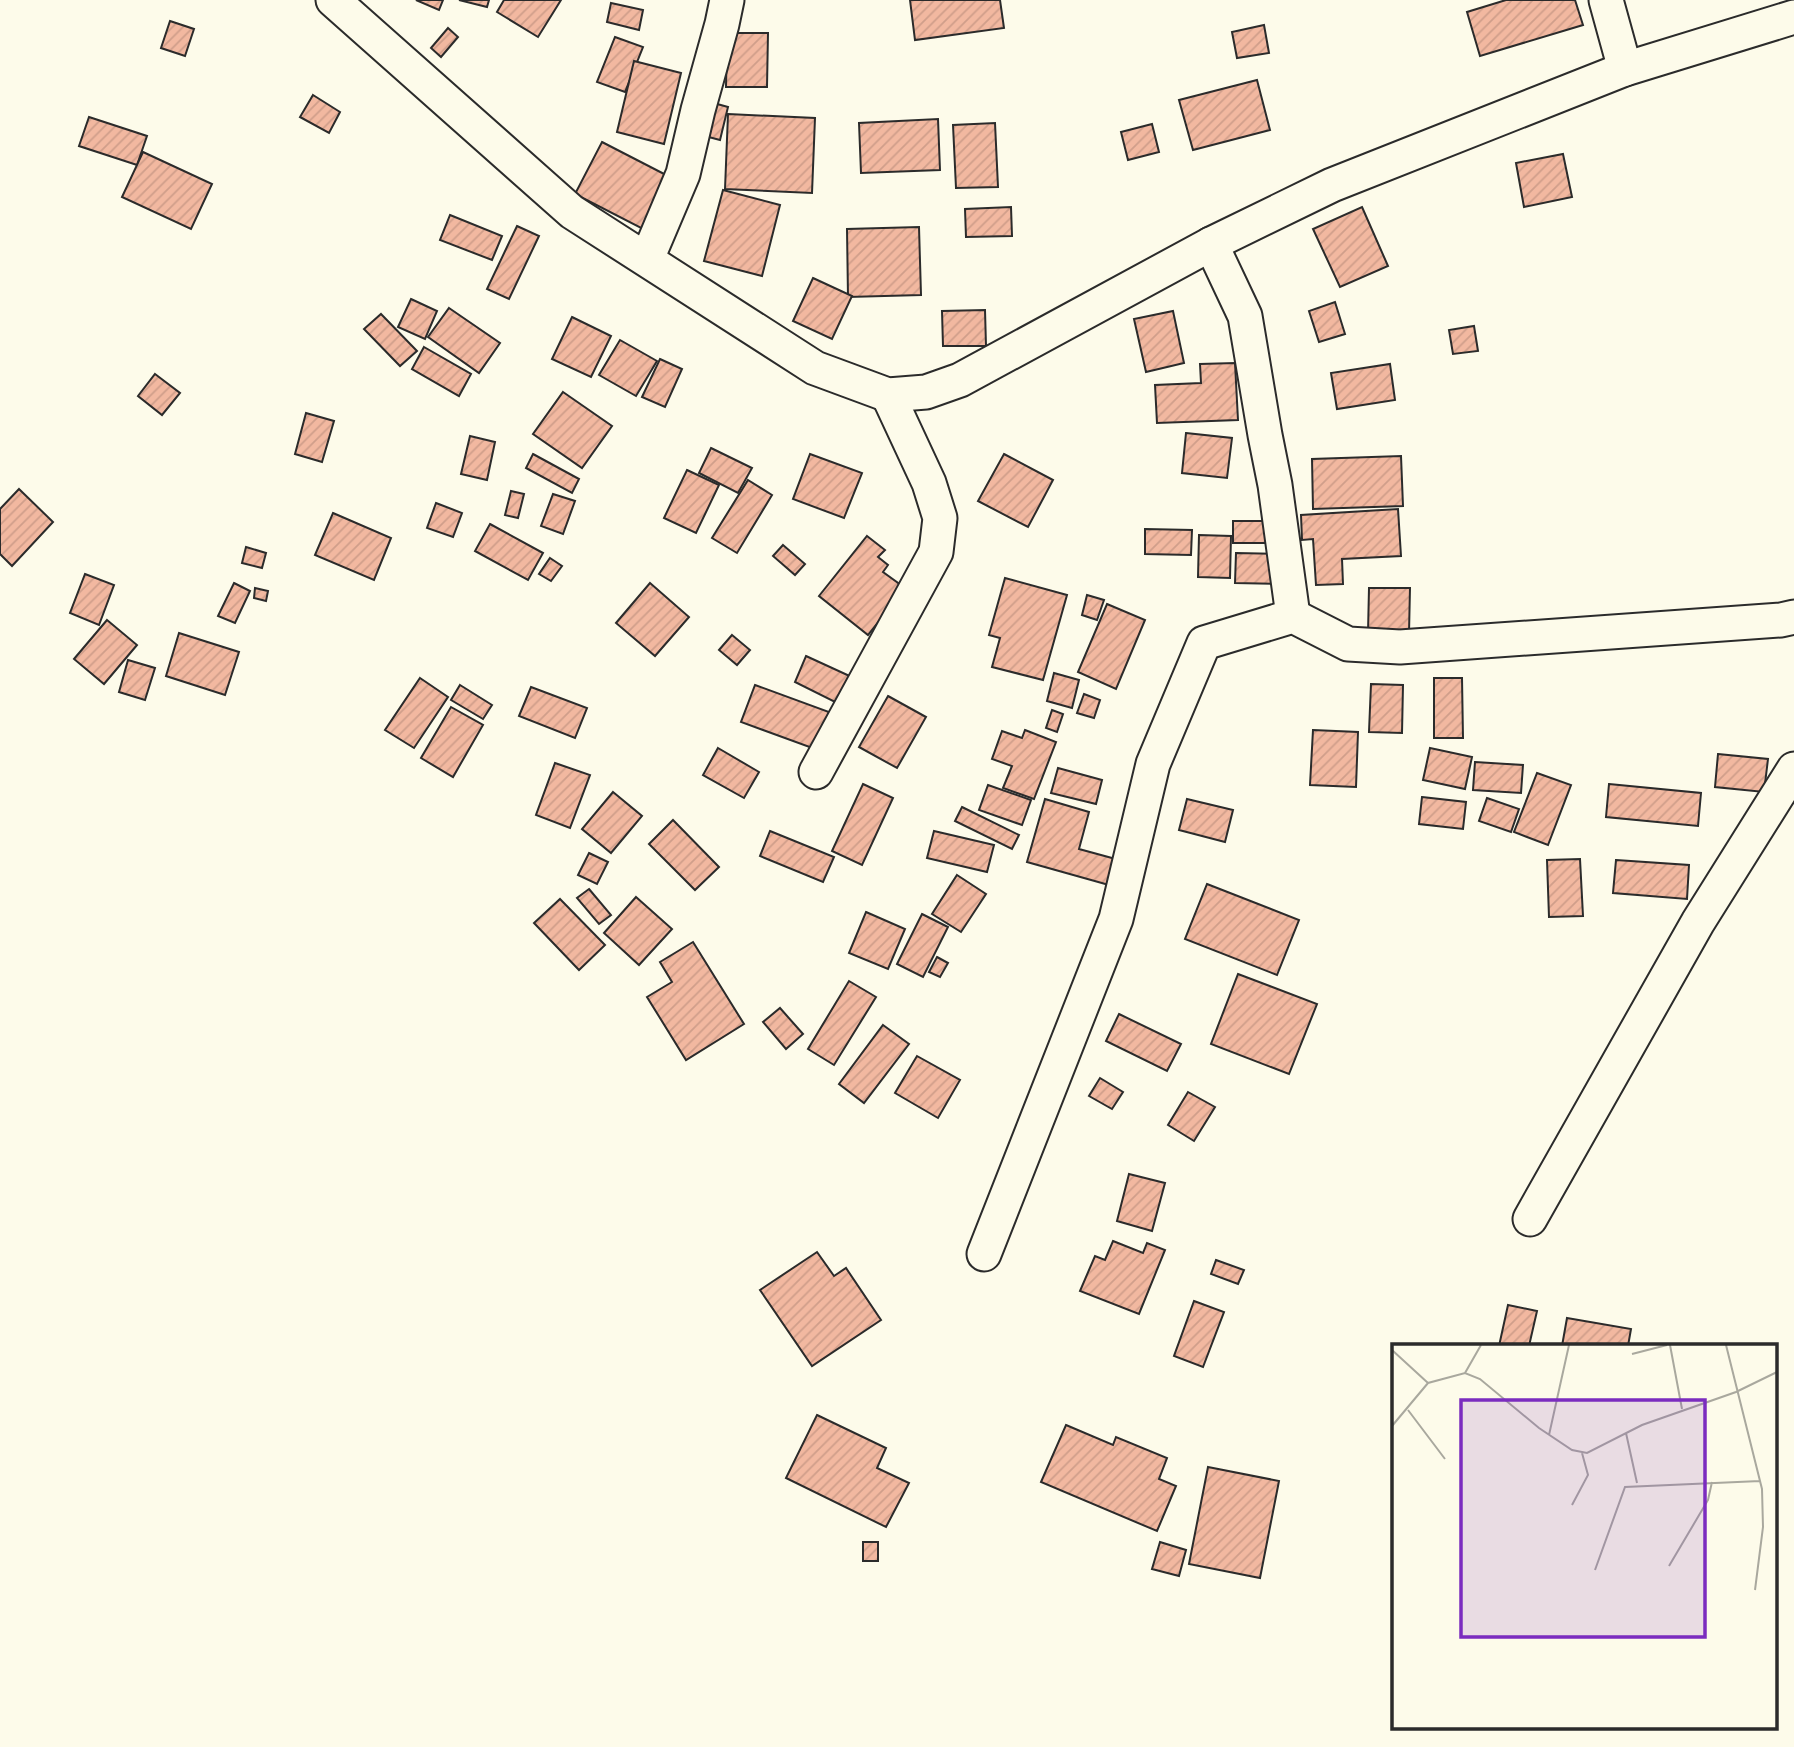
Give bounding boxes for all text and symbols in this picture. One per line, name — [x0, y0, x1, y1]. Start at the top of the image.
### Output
inset map — [1392, 1344, 1776, 1730]

